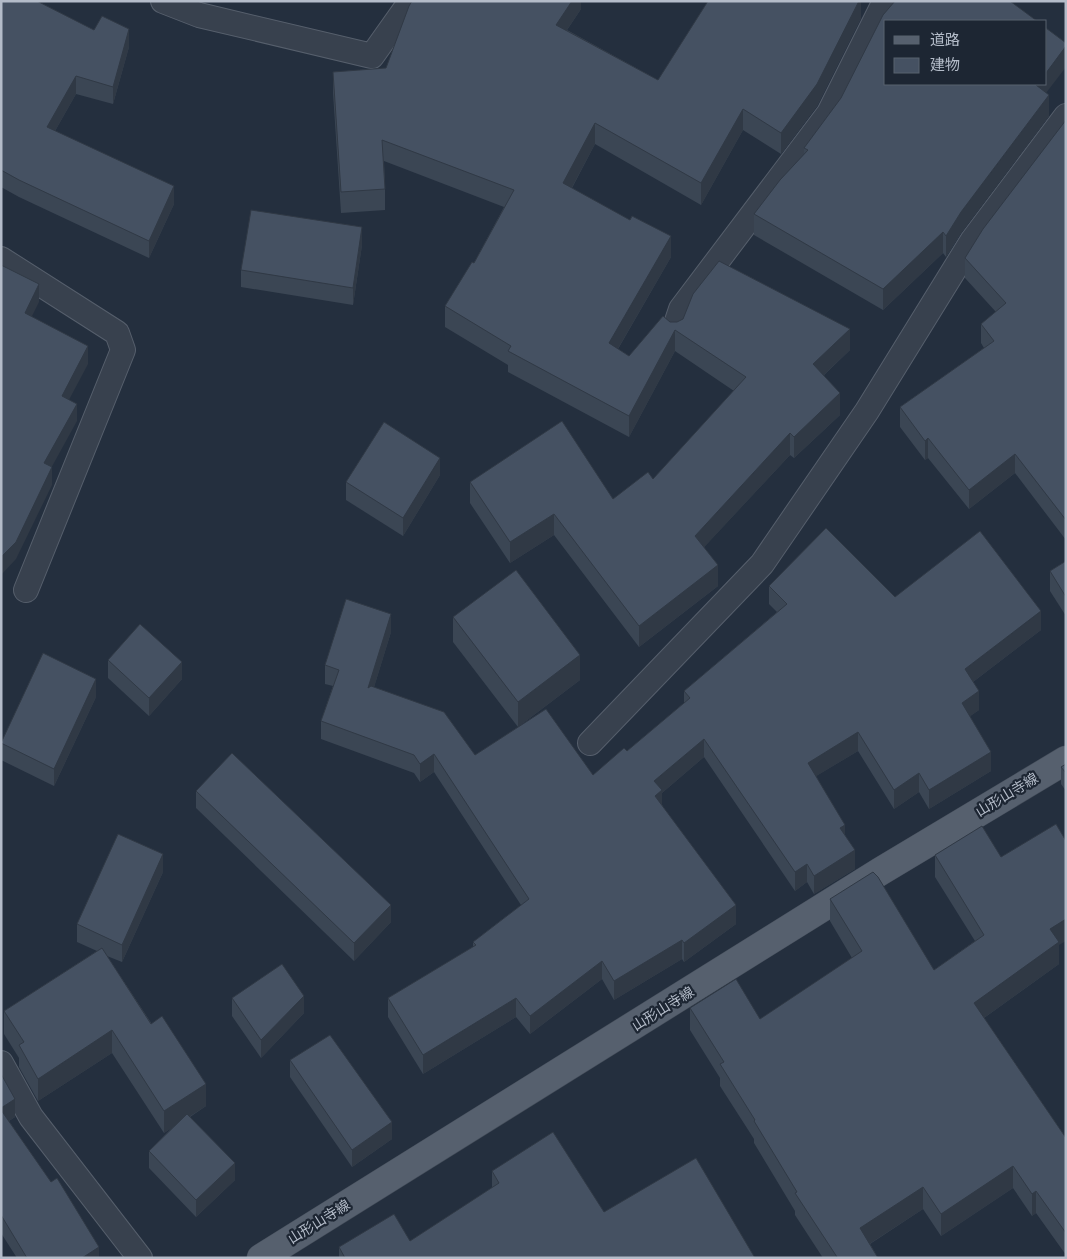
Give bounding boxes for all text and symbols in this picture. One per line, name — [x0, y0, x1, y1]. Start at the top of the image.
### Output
legend — [884, 20, 1047, 85]
text: 道路 — [930, 31, 960, 49]
text: 建物 — [930, 56, 960, 74]
street label: 山形山寺線 — [973, 770, 1041, 820]
street label: 山形山寺線 — [629, 983, 697, 1035]
street label: 山形山寺線 — [285, 1196, 353, 1248]

